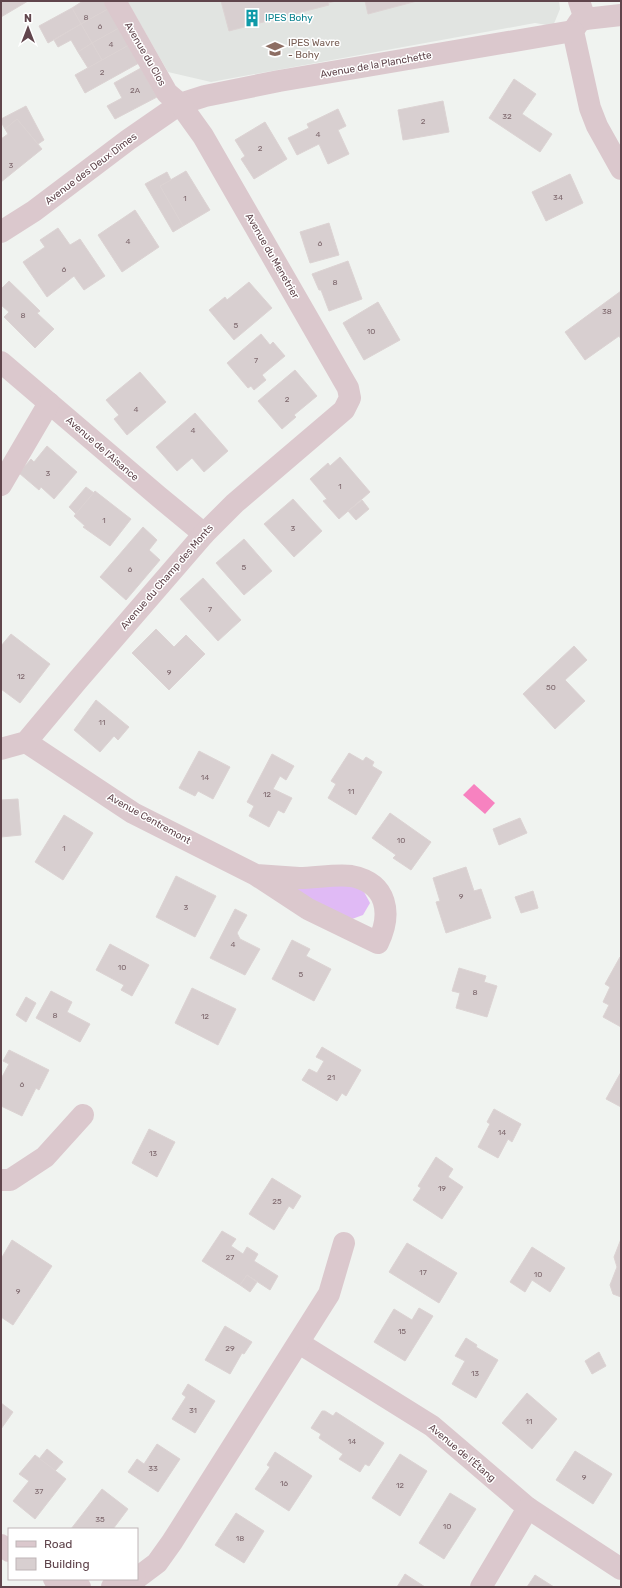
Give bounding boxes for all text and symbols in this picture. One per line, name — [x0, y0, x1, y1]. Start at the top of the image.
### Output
north arrow — [8, 8, 48, 48]
building icon: IPES Bohy — [242, 8, 262, 28]
text: N — [24, 12, 32, 25]
place label: IPES Bohy — [265, 12, 313, 24]
house number: 8 — [83, 13, 89, 22]
street label: Avenue du Clos — [122, 20, 168, 88]
house number: 6 — [98, 22, 103, 31]
place label: IPES Wavre - Bohy — [288, 37, 340, 61]
school or university icon: IPES Wavre - Bohy — [265, 39, 285, 59]
house number: 4 — [109, 40, 114, 49]
street label: Avenue de la Planchette — [319, 49, 433, 81]
house number: 2 — [100, 68, 105, 77]
house number: 2A — [130, 86, 141, 95]
house number: 32 — [502, 112, 512, 121]
house number: 2 — [421, 117, 426, 126]
house number: 4 — [316, 130, 321, 139]
street label: Avenue des Deux Dîmes — [43, 131, 139, 207]
house number: 2 — [258, 144, 263, 153]
house number: 3 — [9, 161, 14, 170]
house number: 34 — [553, 193, 563, 202]
house number: 1 — [183, 194, 187, 203]
street label: Avenue du Menetrier — [243, 211, 301, 301]
house number: 4 — [126, 237, 131, 246]
house number: 6 — [318, 239, 323, 248]
house number: 6 — [62, 265, 67, 274]
house number: 8 — [332, 278, 338, 287]
house number: 38 — [602, 307, 612, 316]
house number: 8 — [20, 311, 26, 320]
house number: 5 — [234, 321, 239, 330]
house number: 10 — [367, 327, 375, 336]
house number: 7 — [254, 356, 258, 365]
house number: 2 — [285, 395, 290, 404]
house number: 4 — [134, 405, 139, 414]
street label: Avenue de l'Aisance — [63, 414, 141, 484]
house number: 4 — [191, 426, 196, 435]
house number: 3 — [46, 469, 51, 478]
house number: 1 — [338, 482, 342, 491]
house number: 1 — [102, 516, 106, 525]
street label: Avenue du Champ des Monts — [118, 522, 216, 632]
house number: 3 — [291, 524, 296, 533]
house number: 5 — [242, 563, 247, 572]
house number: 6 — [128, 565, 133, 574]
house number: 7 — [208, 605, 212, 614]
house number: 9 — [167, 668, 172, 677]
house number: 12 — [17, 672, 25, 681]
house number: 50 — [546, 683, 556, 692]
house number: 11 — [99, 718, 105, 727]
house number: 14 — [201, 773, 209, 782]
house number: 11 — [348, 787, 354, 796]
house number: 12 — [263, 790, 271, 799]
street label: Avenue Centremont — [105, 791, 193, 847]
house number: 10 — [397, 836, 405, 845]
house number: 1 — [62, 844, 66, 853]
house number: 9 — [459, 892, 464, 901]
house number: 3 — [184, 903, 189, 912]
house number: 4 — [231, 940, 236, 949]
house number: 10 — [118, 963, 126, 972]
house number: 5 — [299, 970, 304, 979]
house number: 8 — [472, 988, 478, 997]
house number: 8 — [52, 1011, 58, 1020]
house number: 12 — [201, 1012, 209, 1021]
house number: 21 — [327, 1073, 335, 1082]
house number: 6 — [20, 1080, 25, 1089]
house number: 14 — [498, 1128, 506, 1137]
house number: 13 — [149, 1149, 157, 1158]
house number: 19 — [438, 1184, 446, 1193]
house number: 25 — [272, 1197, 282, 1206]
house number: 27 — [226, 1253, 234, 1262]
house number: 17 — [419, 1268, 427, 1277]
house number: 10 — [534, 1270, 542, 1279]
house number: 9 — [16, 1287, 21, 1296]
house number: 15 — [398, 1327, 406, 1336]
house number: 29 — [225, 1344, 235, 1353]
house number: 13 — [471, 1369, 479, 1378]
house number: 31 — [189, 1406, 197, 1415]
house number: 11 — [526, 1417, 532, 1426]
street label: Avenue de l'Étang — [426, 1422, 498, 1484]
house number: 14 — [348, 1437, 356, 1446]
house number: 33 — [148, 1464, 158, 1473]
house number: 9 — [582, 1473, 587, 1482]
house number: 16 — [280, 1479, 288, 1488]
house number: 12 — [396, 1481, 404, 1490]
house number: 37 — [35, 1487, 43, 1496]
house number: 35 — [95, 1515, 105, 1524]
house number: 10 — [443, 1522, 451, 1531]
legend — [8, 1528, 138, 1580]
house number: 18 — [236, 1534, 244, 1543]
text: Road — [44, 1537, 72, 1551]
text: Building — [44, 1557, 90, 1571]

